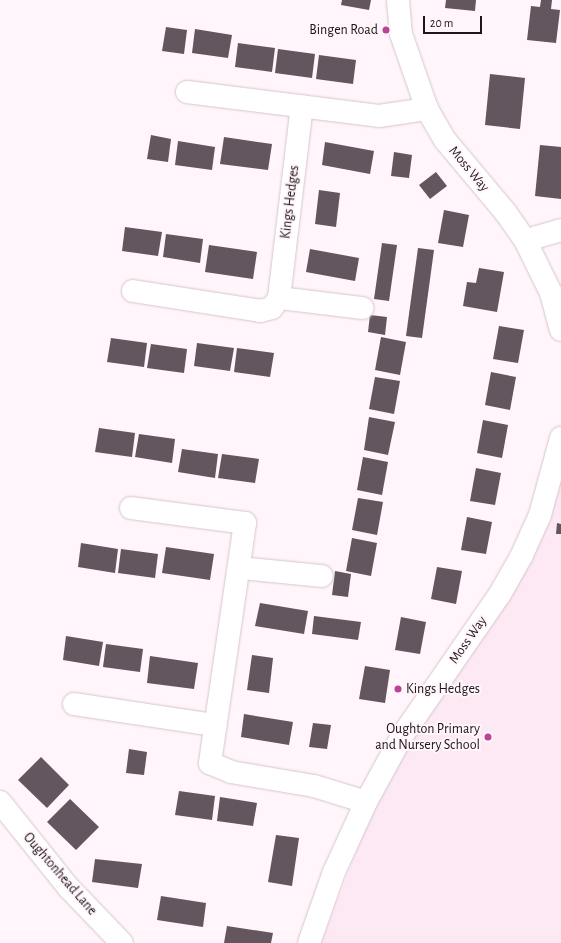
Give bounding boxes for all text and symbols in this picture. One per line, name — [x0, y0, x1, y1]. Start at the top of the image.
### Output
scale bar — [425, 8, 484, 34]
text: 20 m — [430, 17, 453, 29]
place label: Bingen Road — [309, 22, 378, 38]
marker: Bingen Road — [381, 25, 391, 35]
street label: Moss Way — [445, 143, 493, 195]
street label: Kings Hedges — [277, 164, 303, 240]
street label: Moss Way — [446, 613, 490, 667]
place label: Kings Hedges — [406, 681, 480, 697]
marker: Kings Hedges — [393, 684, 403, 694]
place label: Oughton Primary and Nursery School — [375, 721, 480, 754]
marker: Oughton Primary and Nursery School — [483, 732, 493, 742]
street label: Oughtonhead Lane — [20, 829, 100, 919]

